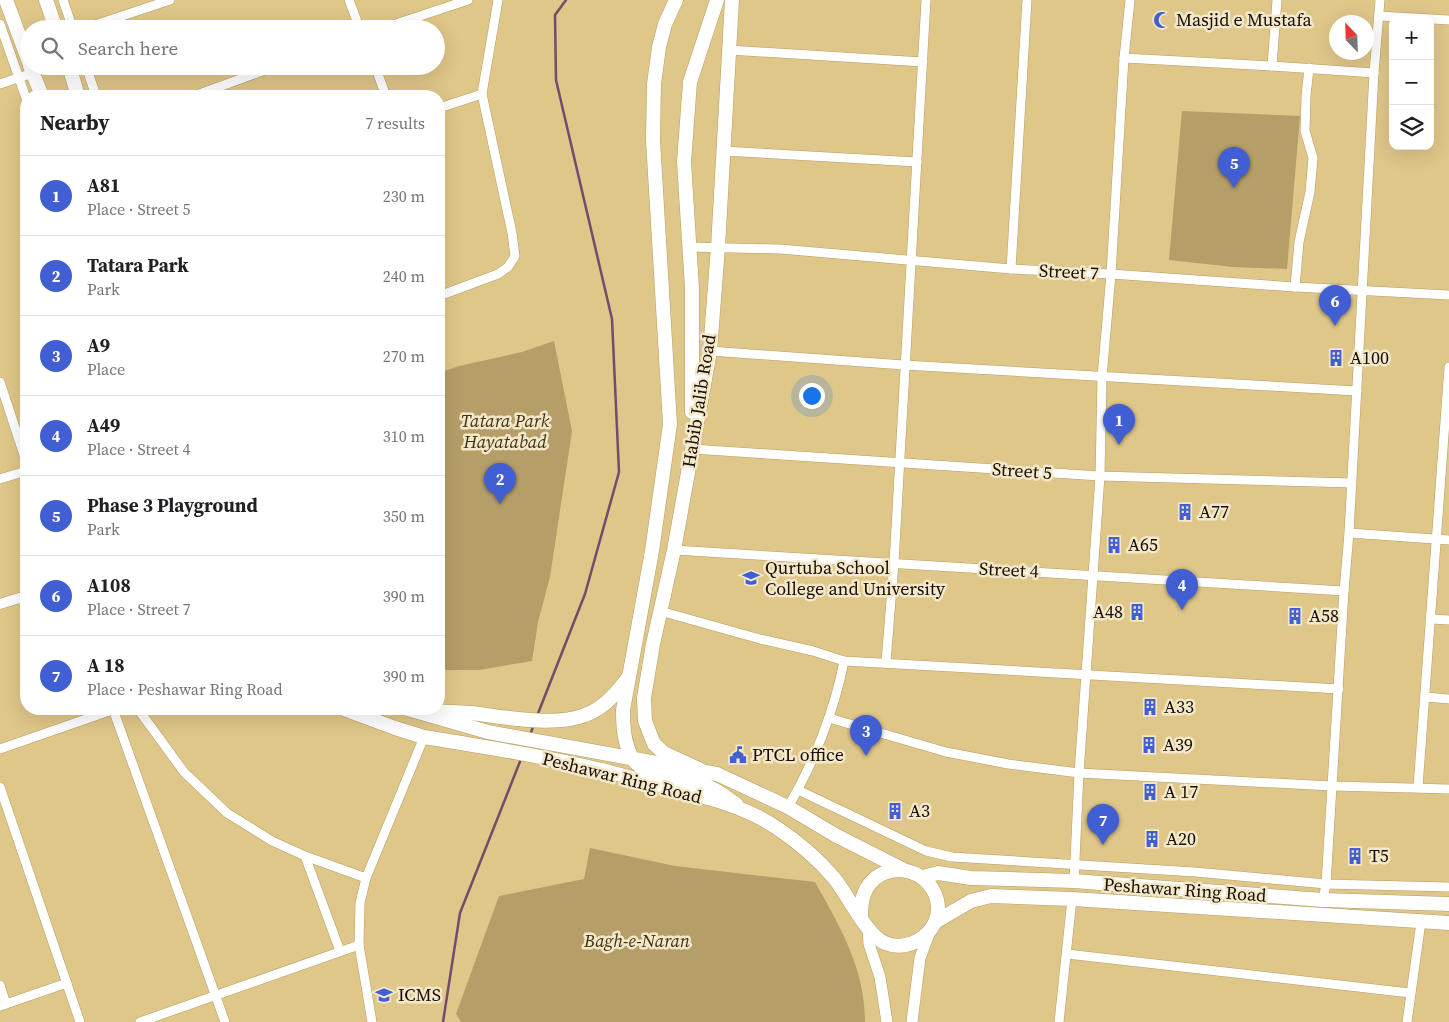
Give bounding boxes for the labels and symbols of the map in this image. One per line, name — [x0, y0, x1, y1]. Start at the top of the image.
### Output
place label: Masjid e Mustafa — [1176, 7, 1313, 32]
mosque icon: Masjid e Mustafa — [1152, 10, 1172, 30]
north arrow — [1329, 15, 1374, 60]
pin: 5 — [1218, 147, 1250, 188]
street label: Street 7 — [1039, 257, 1100, 286]
pin: 6 — [1319, 285, 1351, 326]
street label: Habib Jalib Road — [676, 332, 721, 469]
place label: A100 — [1350, 345, 1389, 370]
building icon: A100 — [1326, 348, 1346, 368]
your location — [799, 383, 825, 409]
pin: 1 — [1103, 404, 1135, 445]
park label: Tatara Park Hayatabad — [461, 408, 550, 454]
street label: Street 5 — [991, 456, 1053, 485]
pin: 2 — [484, 463, 516, 504]
place label: A77 — [1199, 499, 1229, 524]
building icon: A77 — [1175, 502, 1195, 522]
place label: A65 — [1128, 532, 1158, 557]
building icon: A65 — [1104, 535, 1124, 555]
place label: Qurtuba School College and University — [765, 555, 946, 601]
street label: Street 4 — [979, 555, 1040, 584]
school or university icon: Qurtuba School College and University — [741, 568, 761, 588]
pin: 4 — [1166, 569, 1198, 610]
place label: A48 — [1093, 599, 1123, 624]
building icon: A48 — [1127, 602, 1147, 622]
place label: A58 — [1309, 603, 1339, 628]
building icon: A58 — [1285, 606, 1305, 626]
place label: A33 — [1164, 694, 1194, 719]
building icon: A33 — [1140, 697, 1160, 717]
pin: 3 — [850, 715, 882, 756]
place label: A39 — [1163, 732, 1193, 757]
building icon: A39 — [1139, 735, 1159, 755]
place label: PTCL office — [752, 742, 844, 767]
public building icon: PTCL office — [728, 745, 748, 765]
street label: Peshawar Ring Road — [540, 746, 704, 809]
place label: A 17 — [1164, 779, 1198, 804]
building icon: A 17 — [1140, 782, 1160, 802]
place label: A3 — [909, 798, 930, 823]
building icon: A3 — [885, 801, 905, 821]
pin: 7 — [1087, 804, 1119, 845]
place label: A20 — [1166, 826, 1196, 851]
building icon: A20 — [1142, 829, 1162, 849]
place label: T5 — [1369, 843, 1389, 868]
building icon: T5 — [1345, 846, 1365, 866]
street label: Peshawar Ring Road — [1103, 871, 1267, 908]
park label: Bagh-e-Naran — [583, 928, 690, 953]
place label: ICMS — [398, 982, 441, 1007]
school or university icon: ICMS — [374, 985, 394, 1005]

